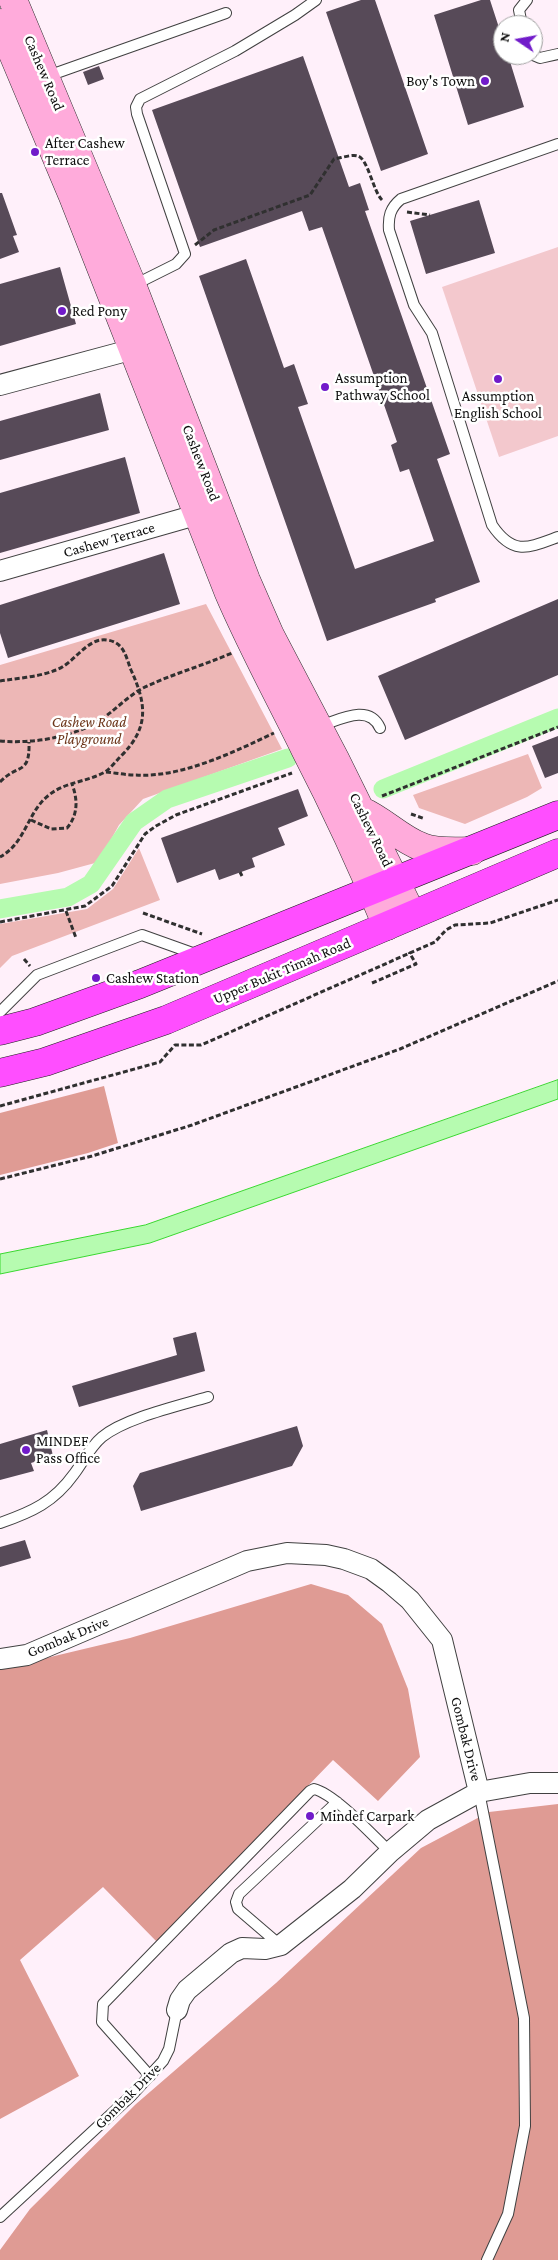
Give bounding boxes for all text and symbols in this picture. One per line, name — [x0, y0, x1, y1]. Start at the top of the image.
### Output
north arrow — [493, 15, 543, 65]
text: N — [495, 31, 513, 43]
street label: Cashew Road — [20, 32, 68, 114]
place label: Boy's Town — [406, 72, 475, 90]
marker: Boy's Town — [479, 75, 491, 87]
place label: After Cashew Terrace — [45, 134, 125, 169]
marker: After Cashew Terrace — [29, 146, 41, 158]
place label: Red Pony — [72, 302, 127, 320]
marker: Red Pony — [56, 305, 68, 317]
place label: Assumption Pathway School — [335, 369, 430, 404]
marker: Assumption English School — [492, 373, 504, 385]
marker: Assumption Pathway School — [319, 381, 331, 393]
place label: Assumption English School — [454, 387, 542, 422]
street label: Cashew Road — [178, 422, 224, 504]
street label: Cashew Terrace — [61, 518, 157, 562]
park label: Cashew Road Playground — [52, 713, 126, 748]
street label: Cashew Road — [345, 790, 397, 870]
street label: Upper Bukit Timah Road — [211, 934, 353, 1008]
place label: Cashew Station — [106, 969, 199, 987]
marker: Cashew Station — [90, 972, 102, 984]
place label: MINDEF Pass Office — [36, 1432, 100, 1467]
marker: MINDEF Pass Office — [20, 1444, 32, 1456]
street label: Gombak Drive — [25, 1613, 111, 1661]
street label: Gombak Drive — [447, 1695, 485, 1783]
place label: Mindef Carpark — [320, 1807, 414, 1825]
marker: Mindef Carpark — [304, 1810, 316, 1822]
street label: Gombak Drive — [91, 2059, 165, 2133]

